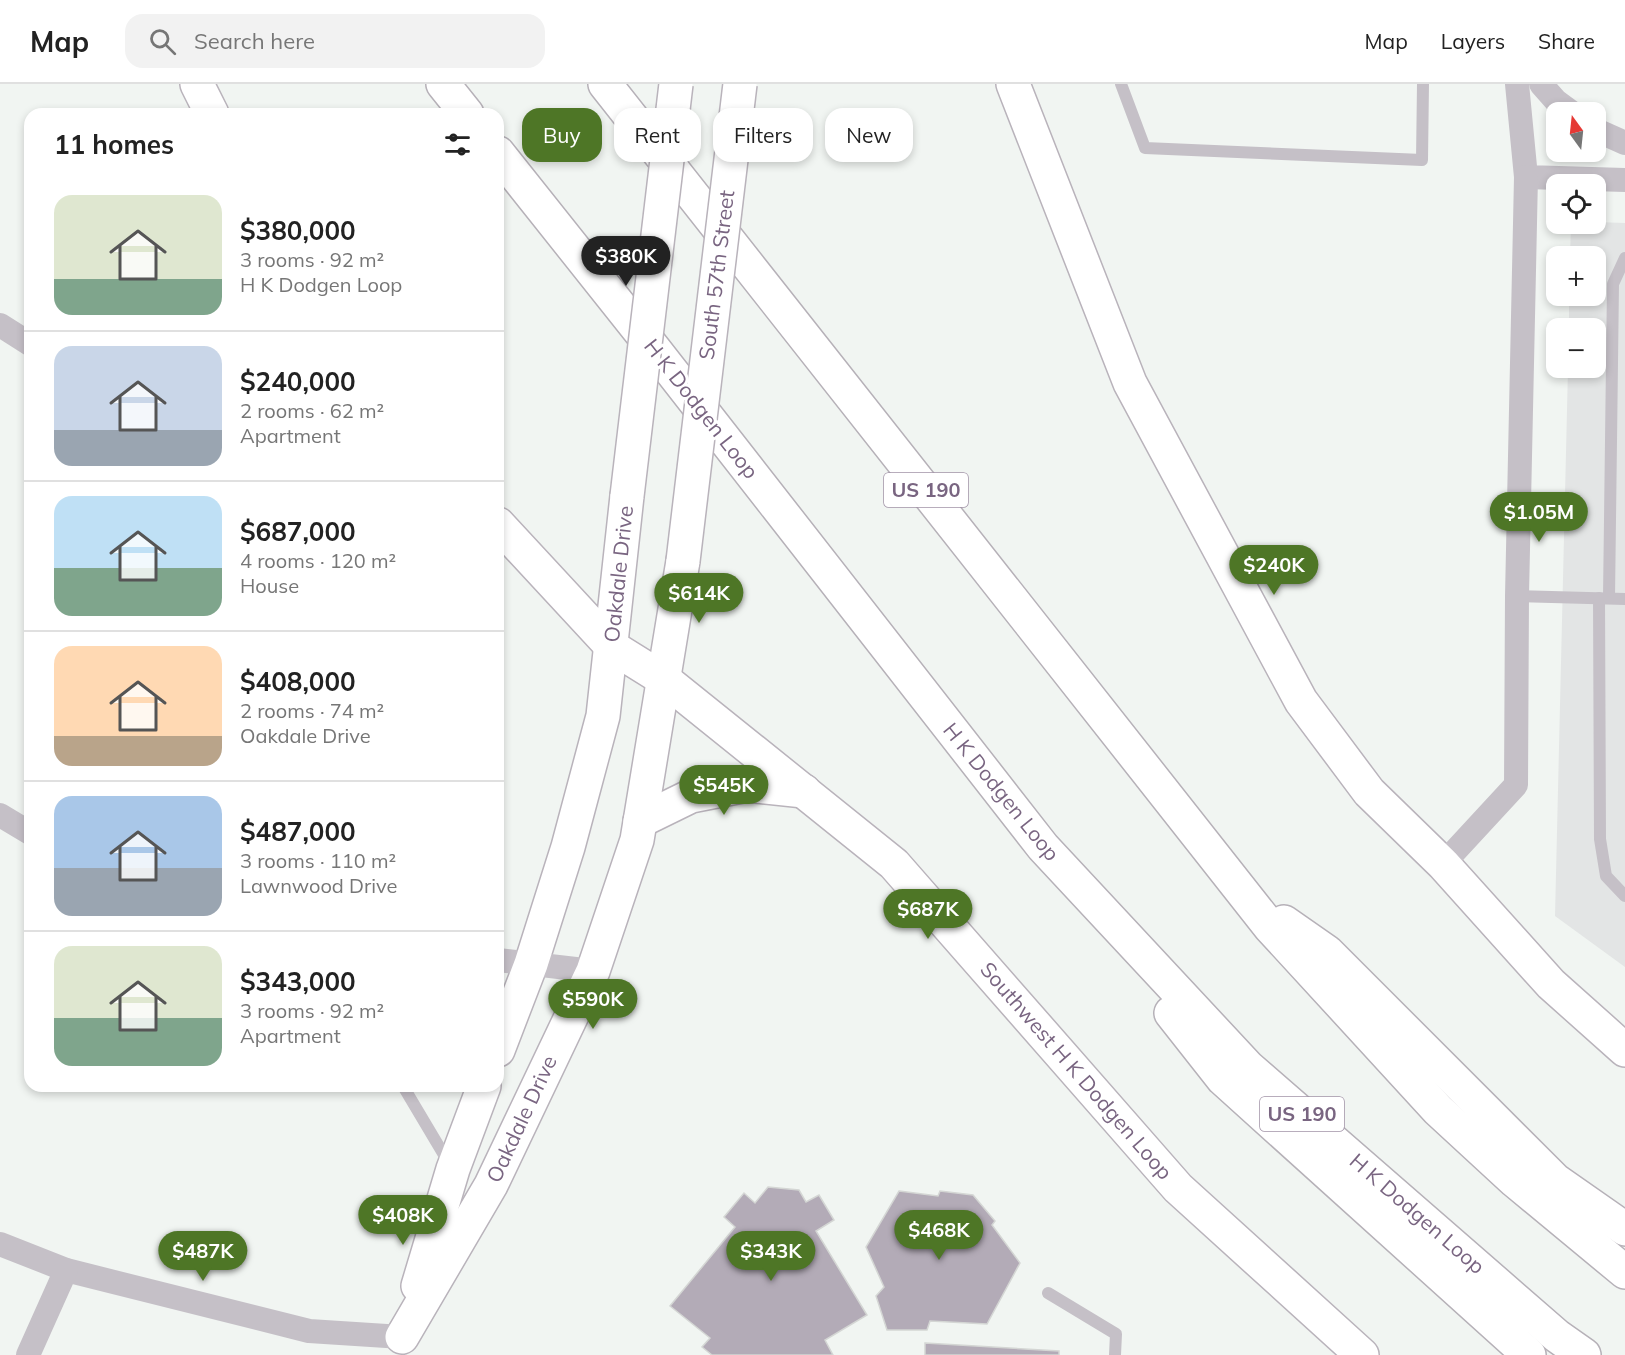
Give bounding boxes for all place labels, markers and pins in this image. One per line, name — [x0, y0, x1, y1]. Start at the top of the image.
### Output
pin: $380K — [584, 236, 668, 287]
pin: $1.05M — [1490, 492, 1588, 543]
pin: $240K — [1232, 545, 1316, 596]
pin: $614K — [657, 573, 741, 624]
pin: $545K — [682, 765, 766, 816]
pin: $687K — [886, 889, 970, 940]
pin: $590K — [551, 979, 635, 1030]
pin: $408K — [361, 1195, 445, 1246]
pin: $468K — [897, 1210, 981, 1261]
pin: $487K — [161, 1231, 245, 1282]
pin: $343K — [729, 1231, 813, 1282]

